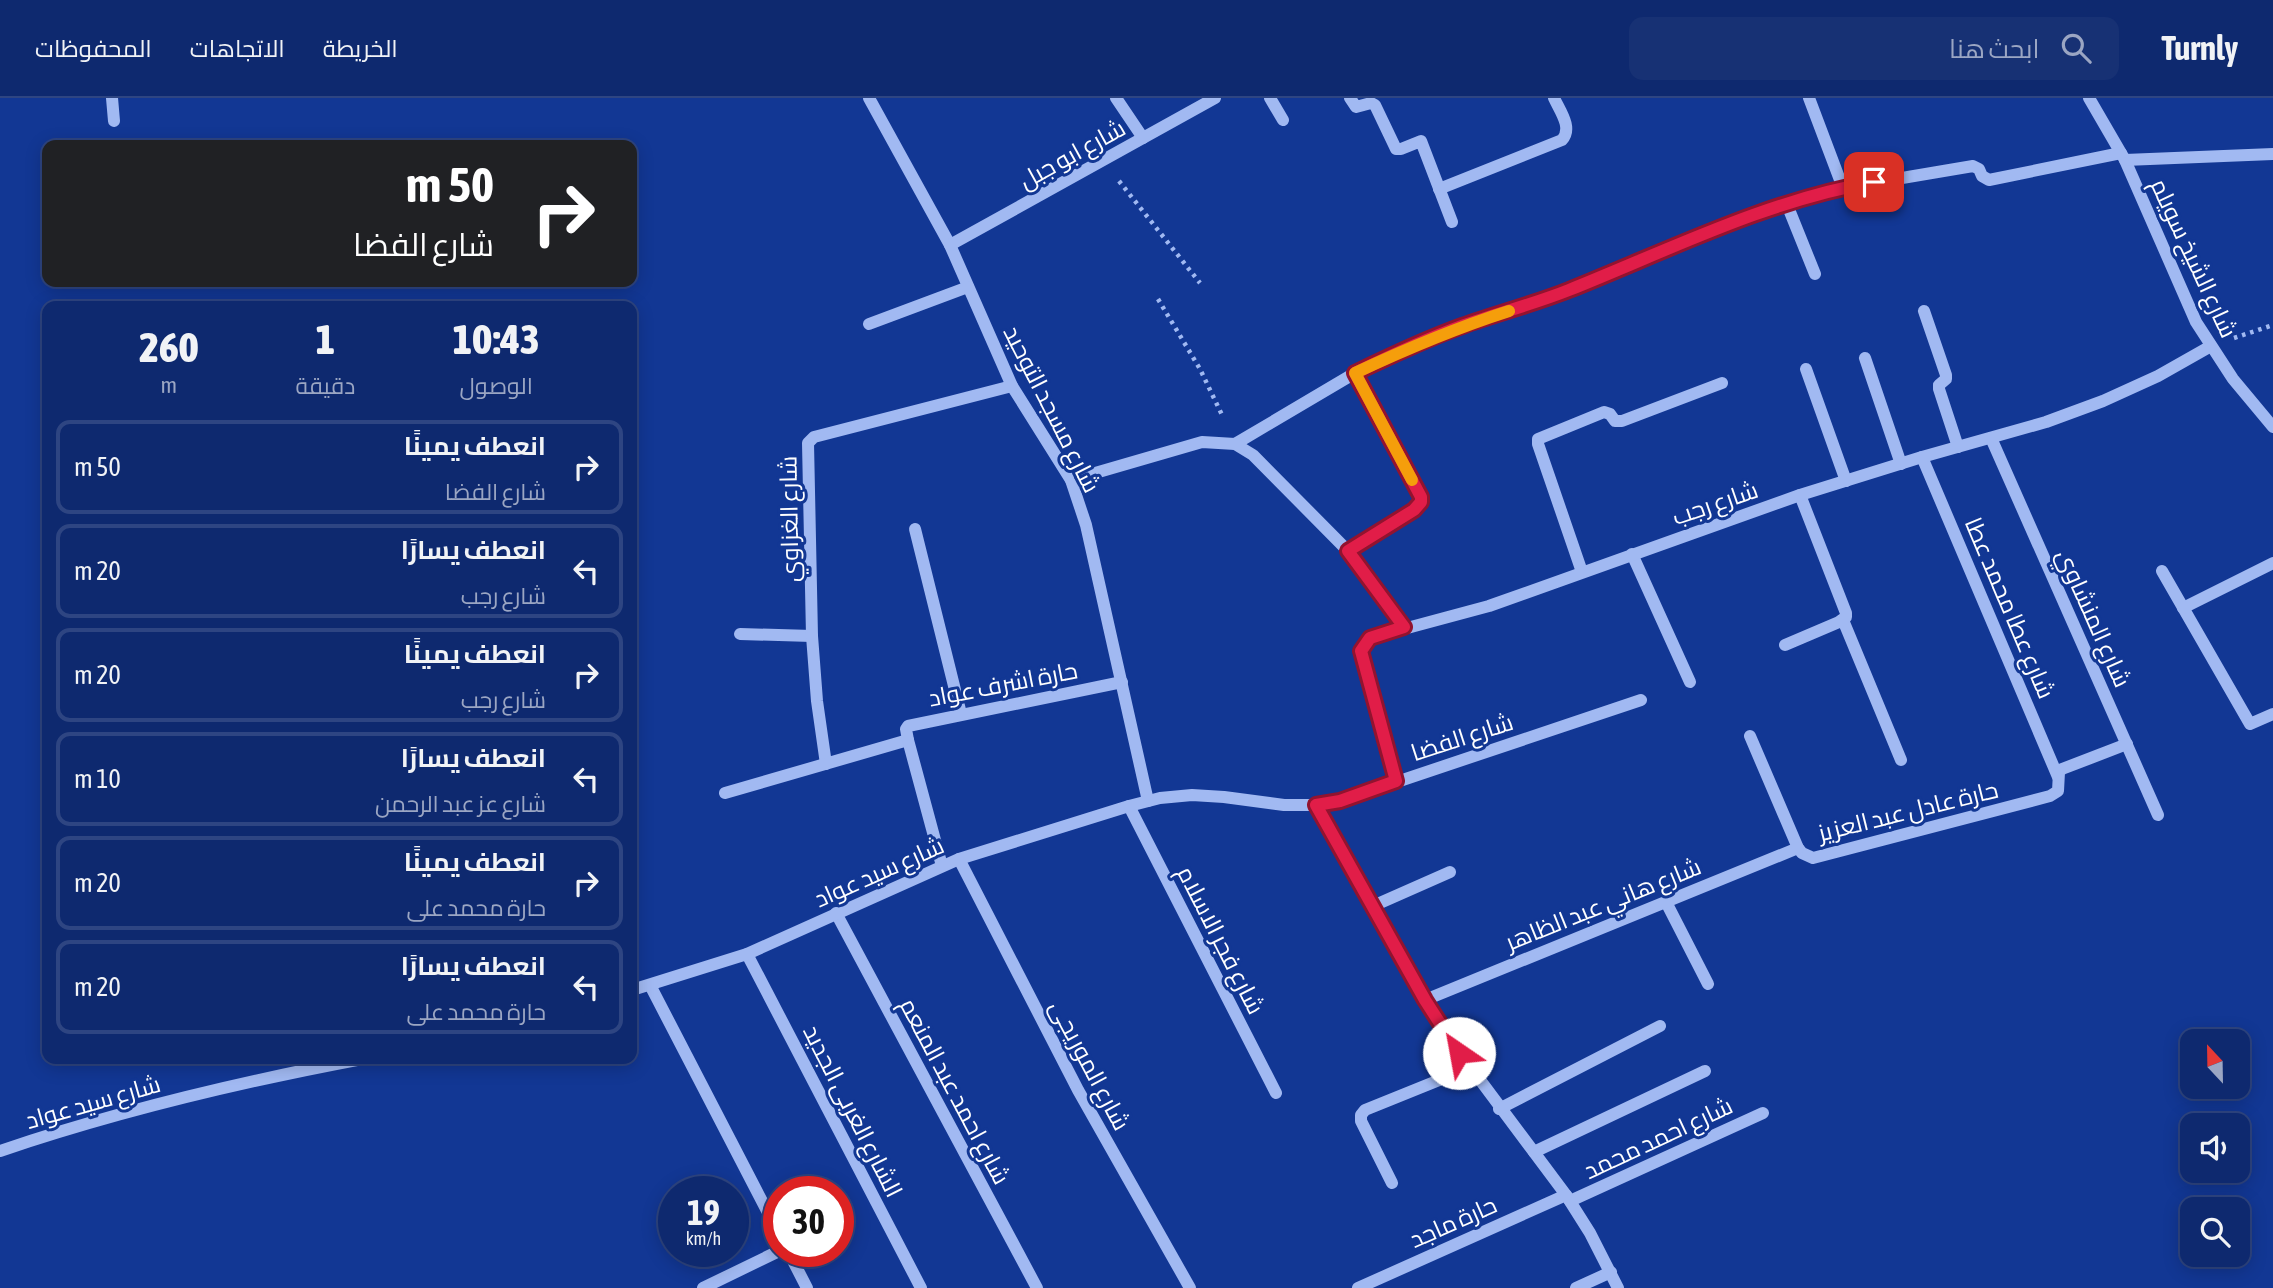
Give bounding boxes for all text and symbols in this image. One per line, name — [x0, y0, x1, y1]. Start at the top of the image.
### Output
search box — [1629, 17, 2119, 80]
icon: search — [2057, 29, 2095, 67]
text: Turnly — [2161, 29, 2238, 67]
text: ابحث هنا — [1949, 34, 2039, 64]
text: المحفوظات — [35, 35, 152, 62]
text: الاتجاهات — [190, 35, 285, 62]
text: الخريطة — [323, 35, 398, 62]
street label: شارع ابو جبل — [1014, 114, 1131, 197]
pin — [1844, 152, 1904, 212]
text: 50 m — [406, 156, 494, 212]
icon: arrive — [1855, 163, 1893, 201]
icon: right — [518, 168, 609, 259]
street label: شارع الشيخ سويلم — [2143, 174, 2243, 343]
text: شارع الفضا — [353, 226, 494, 263]
text: 1 — [316, 315, 335, 363]
text: 10:43 — [453, 315, 540, 363]
street label: شارع مسجد التوحيد — [996, 321, 1106, 498]
text: 260 — [139, 323, 198, 371]
text: m — [161, 372, 177, 398]
text: دقيقة — [296, 373, 355, 399]
text: الوصول — [460, 373, 533, 399]
text: انعطف يمينًا — [404, 431, 546, 461]
icon: right — [567, 448, 605, 486]
text: 50 m — [74, 452, 121, 482]
street label: شارع الغزاوي — [774, 456, 809, 582]
street label: شارع رجب — [1669, 476, 1762, 533]
text: شارع الفضا — [445, 479, 546, 505]
street label: شارع عطا محمد عطا — [1957, 514, 2060, 704]
text: انعطف يسارًا — [401, 535, 546, 565]
street label: شارع المنشاوي — [2047, 545, 2137, 693]
icon: left — [567, 552, 605, 590]
text: 20 m — [74, 556, 121, 586]
text: شارع رجب — [461, 583, 546, 609]
text: انعطف يمينًا — [404, 639, 546, 669]
icon: right — [567, 656, 605, 694]
street label: حارة اشرف عواد — [926, 656, 1080, 712]
text: 20 m — [74, 660, 121, 690]
text: شارع رجب — [461, 687, 546, 713]
street label: شارع الفضا — [1408, 708, 1517, 769]
text: انعطف يسارًا — [401, 743, 546, 773]
icon: left — [567, 760, 605, 798]
text: 10 m — [74, 764, 121, 794]
street label: حارة عادل عبد العزيز — [1813, 776, 2001, 848]
text: شارع عز عبد الرحمن — [375, 791, 546, 817]
street label: شارع سيد عواد — [810, 831, 949, 915]
text: انعطف يمينًا — [404, 847, 546, 877]
street label: شارع هاني عبد الظاهر — [1499, 852, 1707, 962]
street label: شارع فجر الاسلام — [1169, 862, 1270, 1020]
icon: right — [567, 864, 605, 902]
text: 20 m — [74, 868, 121, 898]
text: حارة محمد على — [406, 895, 546, 921]
text: انعطف يسارًا — [401, 951, 546, 981]
icon: left — [567, 968, 605, 1006]
text: 20 m — [74, 972, 121, 1002]
street label: شارع احمد عبد المنعم — [892, 993, 1015, 1190]
street label: شارع الموريجى — [1042, 995, 1136, 1136]
text: حارة محمد على — [406, 999, 546, 1025]
position arrow — [1422, 1016, 1496, 1090]
street label: الشارع الغربى الجديد — [795, 1020, 908, 1203]
north arrow — [2180, 1029, 2250, 1099]
map controls — [2180, 1029, 2250, 1267]
street label: شارع سيد عواد — [23, 1070, 164, 1137]
street label: شارع احمد محمد — [1579, 1092, 1738, 1187]
button: sound — [2180, 1113, 2250, 1183]
speed limit sign: 30 — [763, 1176, 854, 1267]
street label: حارة ماجد — [1405, 1191, 1501, 1253]
text: 19 — [687, 1192, 720, 1232]
button: search — [2180, 1197, 2250, 1267]
text: km/h — [686, 1228, 721, 1249]

